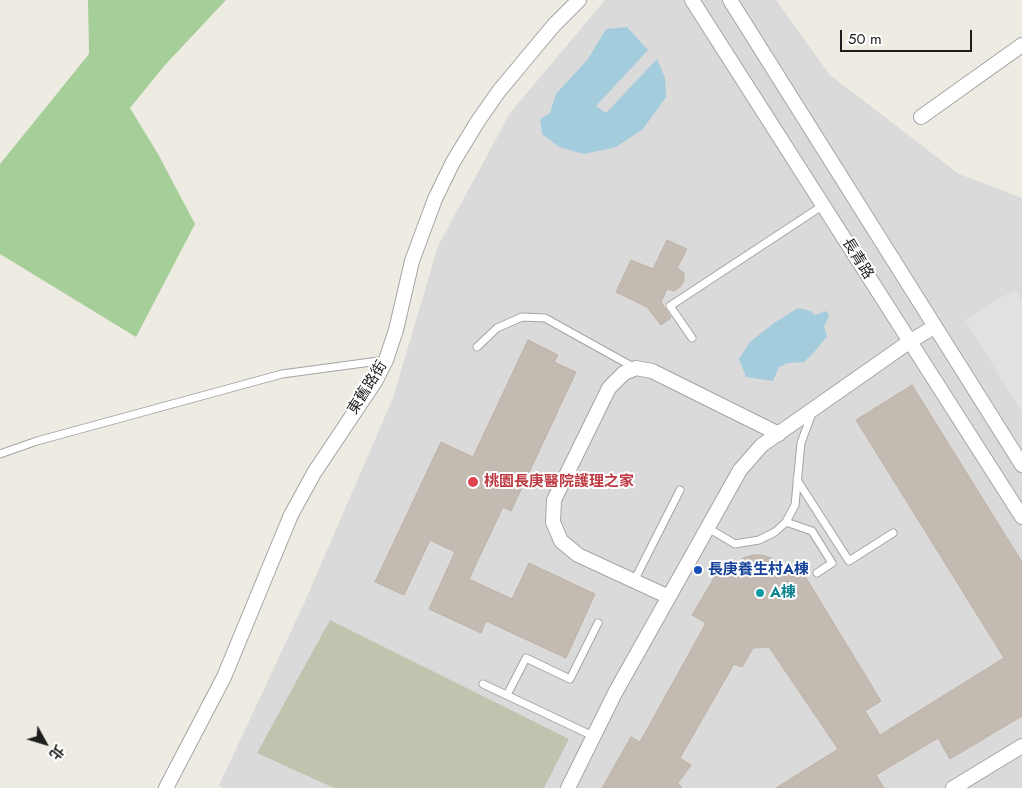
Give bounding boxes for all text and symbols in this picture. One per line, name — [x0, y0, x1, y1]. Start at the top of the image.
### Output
scale bar — [842, 20, 974, 52]
text: 50 m — [848, 28, 882, 50]
street label: 長青路 — [837, 235, 877, 283]
street label: 東舊路街 — [344, 358, 392, 418]
place label: 桃園長庚醫院護理之家 — [484, 473, 634, 491]
marker: 桃園長庚醫院護理之家 — [466, 475, 480, 489]
place label: 長庚養生村A棟 — [708, 561, 809, 579]
marker: 長庚養生村A棟 — [692, 564, 704, 576]
place label: A棟 — [770, 584, 796, 602]
marker: A棟 — [754, 587, 766, 599]
north arrow — [20, 718, 70, 768]
text: 北 — [44, 741, 69, 764]

